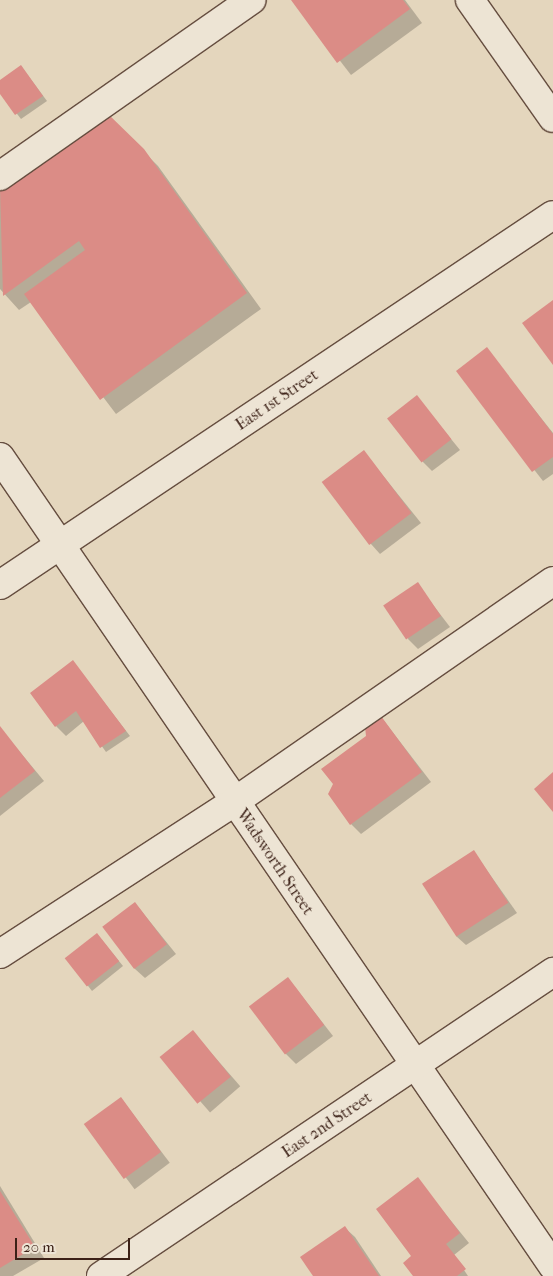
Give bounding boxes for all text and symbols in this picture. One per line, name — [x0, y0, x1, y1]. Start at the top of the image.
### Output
street label: East 1st Street — [232, 365, 322, 435]
street label: Wadsworth Street — [233, 805, 317, 919]
street label: East 2nd Street — [279, 1088, 375, 1162]
scale bar — [18, 1228, 132, 1260]
text: 20 m — [23, 1238, 55, 1256]

